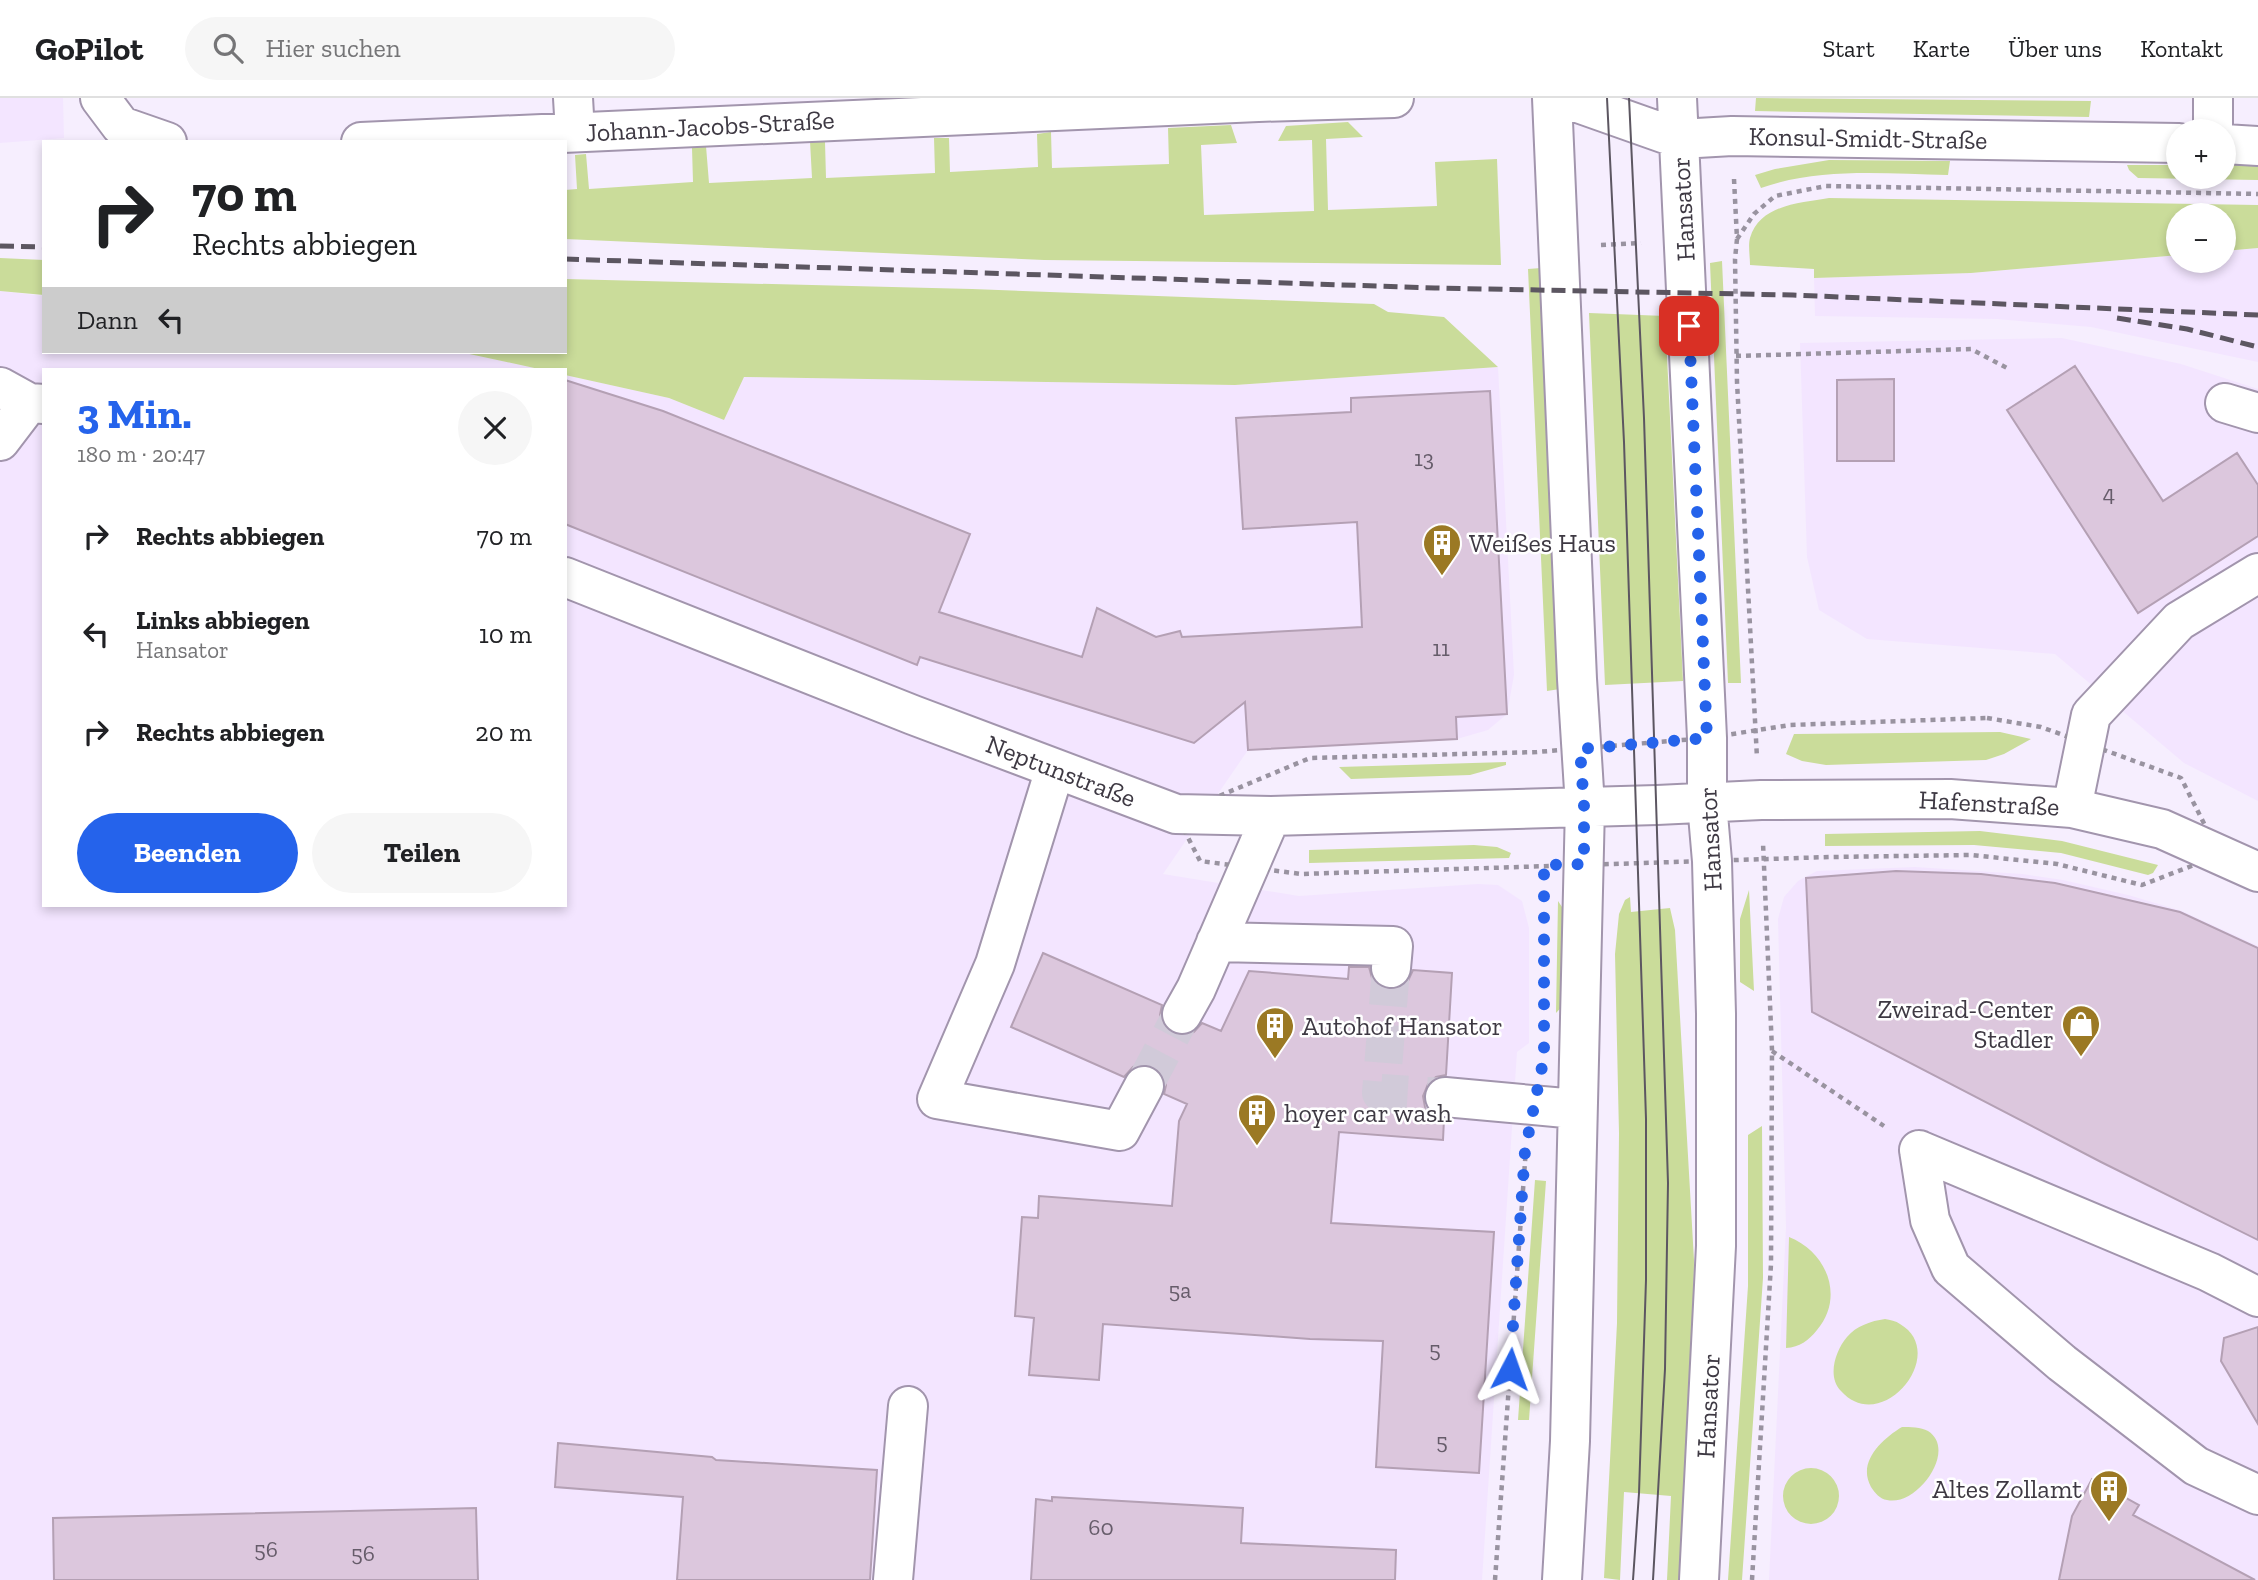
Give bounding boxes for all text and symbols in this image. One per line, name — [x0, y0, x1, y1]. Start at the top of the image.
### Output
search box — [185, 17, 675, 80]
text: GoPilot — [35, 29, 143, 68]
icon: search — [209, 29, 247, 67]
text: Hier suchen — [265, 32, 401, 64]
text: Start — [1822, 34, 1875, 63]
text: Karte — [1913, 34, 1970, 63]
text: Über uns — [2008, 34, 2102, 63]
text: Kontakt — [2140, 34, 2223, 63]
street label: Johann-Jacobs-Straße — [585, 103, 835, 149]
map controls — [2166, 119, 2236, 273]
button: + — [2166, 119, 2236, 189]
street label: Konsul-Smidt-Straße — [1748, 120, 1988, 156]
street label: Hansator — [1664, 156, 1702, 262]
text: 70 m — [192, 165, 297, 224]
icon: right — [77, 168, 168, 259]
button: − — [2166, 203, 2236, 273]
text: Rechts abbiegen — [192, 225, 417, 263]
pin — [1659, 296, 1719, 356]
icon: left — [152, 301, 190, 339]
text: Dann — [77, 304, 138, 336]
icon: arrive — [1670, 307, 1708, 345]
text: 3 Min. — [77, 388, 192, 439]
button: close — [458, 391, 532, 465]
text: 180 m · 20:47 — [77, 440, 205, 468]
house number: 13 — [1414, 444, 1434, 472]
house number: 4 — [2103, 479, 2115, 507]
icon: right — [77, 517, 115, 555]
text: Rechts abbiegen — [136, 520, 324, 552]
text: 70 m — [476, 520, 532, 552]
building icon: Weißes Haus — [1421, 522, 1463, 577]
place label: Weißes Haus — [1469, 527, 1616, 559]
text: Links abbiegen — [136, 604, 310, 636]
icon: left — [77, 615, 115, 653]
text: 10 m — [479, 618, 532, 650]
house number: 11 — [1432, 634, 1450, 662]
text: Hansator — [136, 636, 229, 664]
icon: right — [77, 713, 115, 751]
text: Rechts abbiegen — [136, 716, 324, 748]
text: 20 m — [475, 716, 532, 748]
street label: Neptunstraße — [982, 728, 1140, 814]
street label: Hafenstraße — [1918, 783, 2060, 823]
street label: Hansator — [1691, 786, 1729, 892]
button: Beenden — [77, 813, 298, 893]
button: Teilen — [312, 813, 532, 893]
place label: Zweirad-Center Stadler — [1877, 993, 2054, 1055]
shop icon: Zweirad-Center Stadler — [2060, 1003, 2102, 1058]
building icon: Autohof Hansator — [1254, 1005, 1296, 1060]
place label: Autohof Hansator — [1302, 1010, 1503, 1042]
building icon: hoyer car wash — [1236, 1092, 1278, 1147]
place label: hoyer car wash — [1284, 1097, 1452, 1129]
house number: 5a — [1169, 1276, 1191, 1304]
position arrow — [1473, 1332, 1547, 1406]
house number: 5 — [1429, 1335, 1441, 1363]
street label: Hansator — [1689, 1353, 1727, 1459]
house number: 5 — [1436, 1427, 1448, 1455]
building icon: Altes Zollamt — [2088, 1468, 2130, 1523]
place label: Altes Zollamt — [1932, 1473, 2082, 1505]
house number: 60 — [1088, 1513, 1114, 1541]
house number: 56 — [254, 1535, 278, 1563]
house number: 56 — [351, 1539, 375, 1567]

